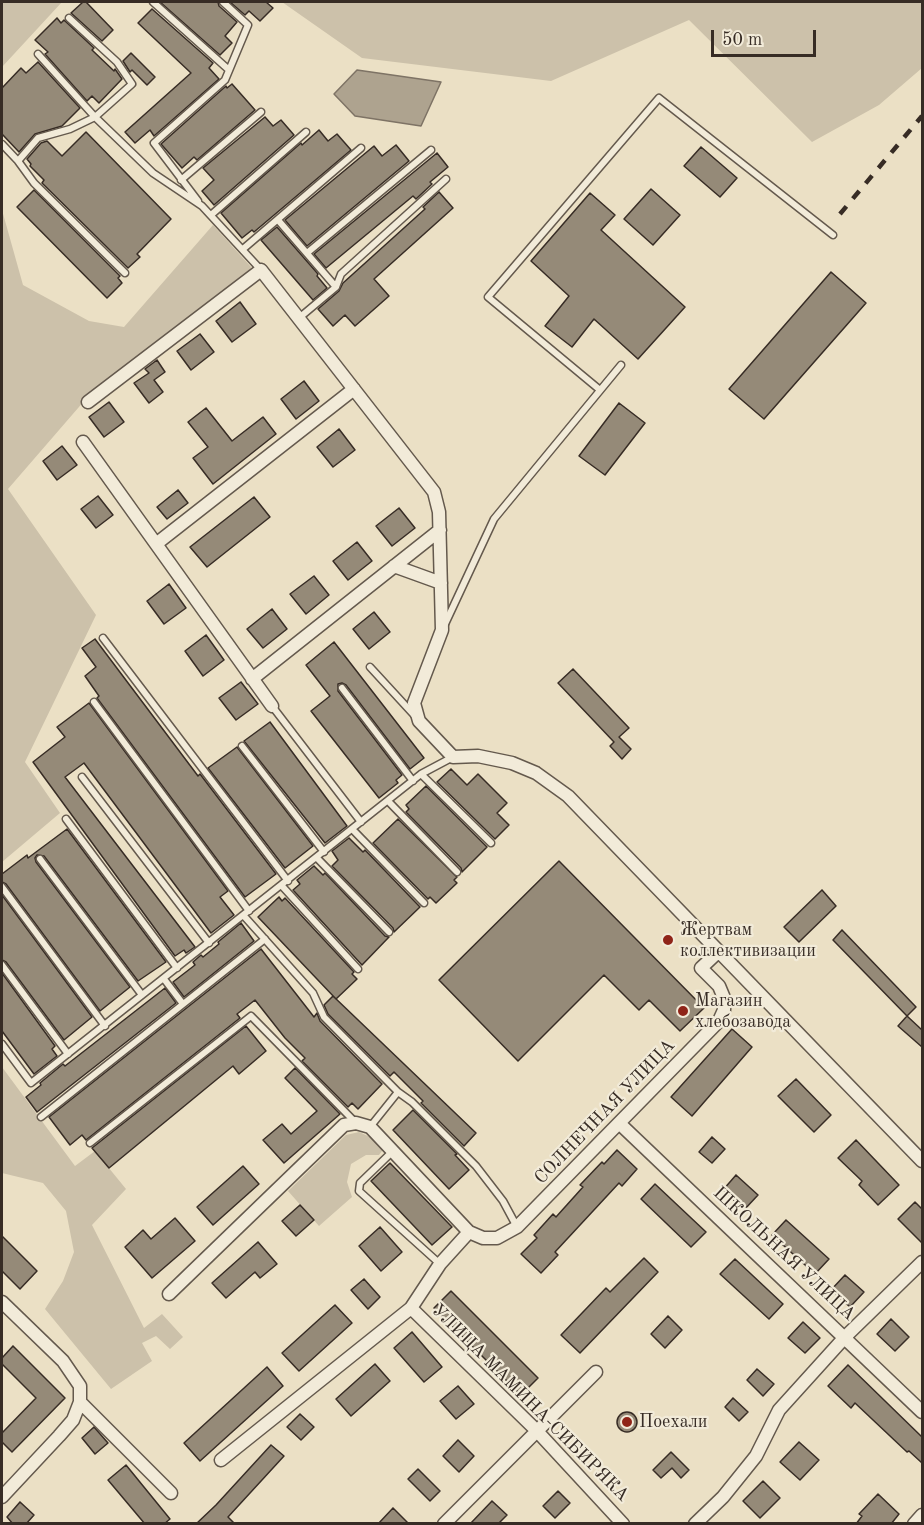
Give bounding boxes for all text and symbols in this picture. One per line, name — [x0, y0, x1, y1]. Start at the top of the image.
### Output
scale bar — [714, 18, 819, 56]
text: 50 m — [722, 31, 762, 49]
place label: Жертвам коллективизации — [680, 919, 816, 962]
marker: Жертвам коллективизации — [661, 933, 675, 947]
place label: Магазин хлебозавода — [695, 990, 791, 1032]
marker: Магазин хлебозавода — [676, 1004, 690, 1018]
street label: СОЛНЕЧНАЯ УЛИЦА — [530, 1035, 680, 1189]
street label: ШКОЛЬНАЯ УЛИЦА — [708, 1182, 860, 1326]
street label: УЛИЦА МАМИНА-СИБИРЯКА — [427, 1300, 633, 1506]
place label: Поехали — [639, 1411, 707, 1433]
marker: Поехали — [620, 1415, 634, 1429]

